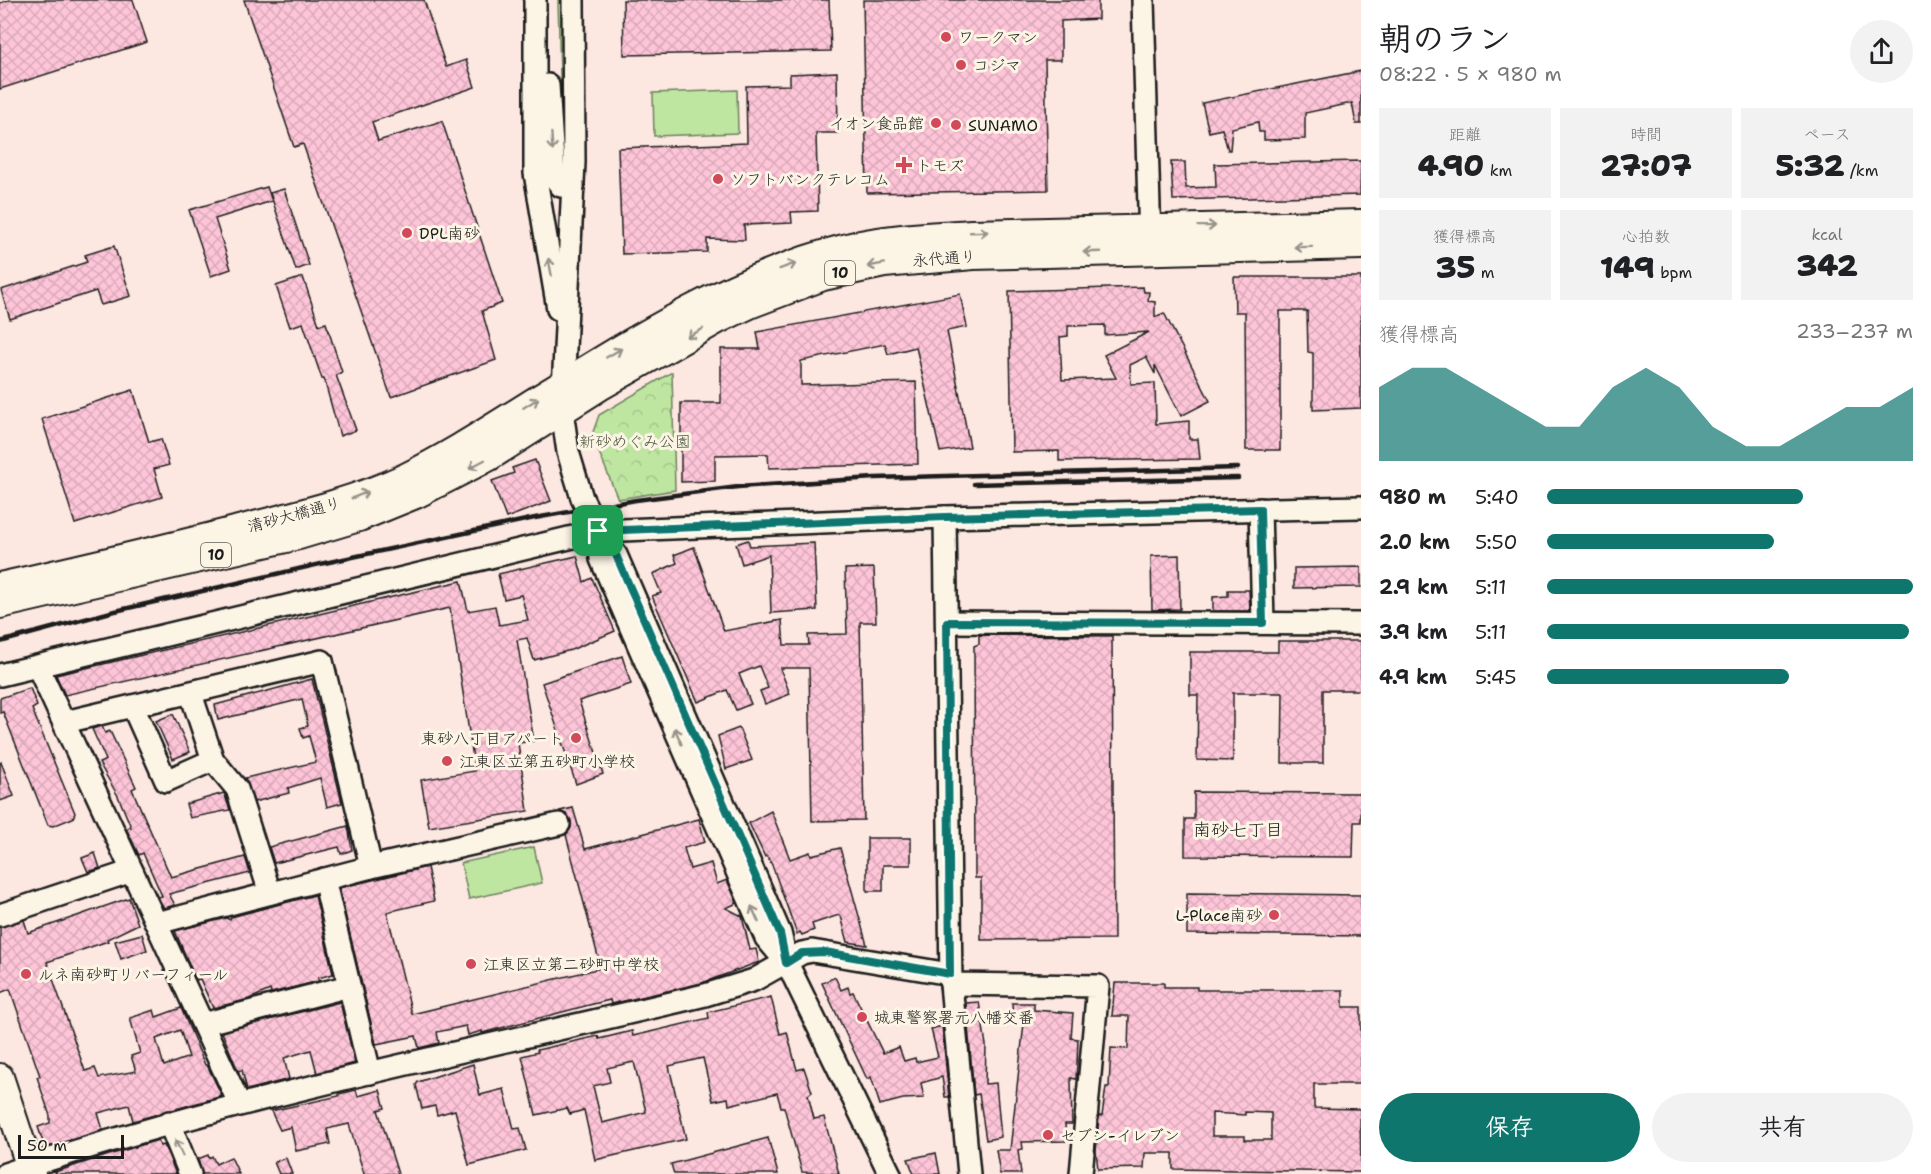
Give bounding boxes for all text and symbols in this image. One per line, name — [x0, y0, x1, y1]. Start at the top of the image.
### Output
text: 朝のラン — [1379, 16, 1511, 61]
button: share — [1850, 20, 1913, 83]
place label: ワークマン — [958, 27, 1038, 48]
marker: ワークマン — [939, 30, 953, 44]
place label: コジマ — [973, 55, 1021, 76]
marker: コジマ — [954, 58, 968, 72]
text: 08:22 · 5 × 980 m — [1379, 61, 1562, 87]
place label: イオン食品館 — [829, 113, 924, 134]
place label: SUNAMO — [968, 115, 1038, 136]
marker: イオン食品館 — [929, 116, 943, 130]
marker: SUNAMO — [949, 118, 963, 132]
text: 距離 — [1449, 124, 1481, 145]
text: 時間 — [1630, 124, 1662, 145]
text: ペース — [1803, 124, 1851, 145]
one-way arrow — [546, 132, 557, 152]
text: 4.90 — [1418, 145, 1484, 186]
text: 27:07 — [1600, 145, 1692, 186]
text: 5:32 — [1775, 145, 1844, 186]
place label: トモズ — [916, 155, 964, 176]
marker: トモズ — [897, 158, 911, 172]
text: km — [1484, 160, 1512, 181]
text: /km — [1844, 160, 1879, 181]
place label: ソフトバンクテレコム — [730, 169, 890, 190]
marker: ソフトバンクテレコム — [711, 172, 725, 186]
one-way arrow — [1197, 220, 1217, 232]
place label: DPL南砂 — [419, 223, 480, 244]
text: kcal — [1811, 224, 1843, 245]
marker: DPL南砂 — [400, 226, 414, 240]
text: 獲得標高 — [1433, 226, 1497, 247]
text: 心拍数 — [1622, 226, 1670, 247]
one-way arrow — [969, 227, 989, 238]
one-way arrow — [1293, 241, 1313, 253]
text: 342 — [1796, 245, 1858, 286]
street label: 永代通り — [911, 246, 977, 271]
one-way arrow — [1082, 246, 1102, 258]
text: 35 — [1435, 247, 1475, 288]
text: 149 — [1600, 247, 1655, 288]
one-way arrow — [544, 257, 555, 277]
one-way arrow — [778, 259, 797, 270]
one-way arrow — [867, 260, 887, 271]
road number: 10 — [825, 261, 855, 285]
text: m — [1475, 262, 1495, 283]
text: bpm — [1655, 262, 1692, 283]
text: 233–237 m — [1796, 318, 1913, 344]
text: 獲得標高 — [1379, 321, 1459, 347]
one-way arrow — [686, 328, 704, 339]
one-way arrow — [605, 347, 622, 359]
one-way arrow — [522, 396, 539, 408]
park label: 新砂めぐみ公園 — [579, 431, 691, 452]
one-way arrow — [468, 459, 486, 470]
text: 980 m — [1379, 484, 1446, 510]
text: 5:40 — [1475, 484, 1519, 510]
one-way arrow — [350, 489, 369, 500]
street label: 清砂大橋通り — [245, 492, 343, 537]
pin — [572, 505, 623, 556]
icon: arrive — [581, 514, 614, 547]
text: 2.0 km — [1379, 529, 1450, 555]
text: 5:50 — [1475, 529, 1518, 555]
road number: 10 — [201, 543, 231, 567]
text: 2.9 km — [1379, 574, 1448, 600]
text: 5:11 — [1475, 574, 1507, 600]
text: 3.9 km — [1379, 619, 1448, 645]
text: 5:11 — [1475, 619, 1507, 645]
text: 4.9 km — [1379, 664, 1447, 690]
text: 5:45 — [1475, 664, 1516, 690]
one-way arrow — [671, 727, 683, 745]
place label: 東砂八丁目アパート — [421, 728, 564, 749]
marker: 東砂八丁目アパート — [569, 731, 583, 745]
place label: 江東区立第五砂町小学校 — [459, 751, 635, 772]
marker: 江東区立第五砂町小学校 — [440, 754, 454, 768]
district label: 南砂七丁目 — [1193, 818, 1283, 842]
place label: L-Place南砂 — [1176, 905, 1262, 926]
one-way arrow — [749, 906, 761, 924]
marker: L-Place南砂 — [1267, 908, 1281, 922]
place label: 江東区立第二砂町中学校 — [483, 954, 659, 975]
marker: 江東区立第二砂町中学校 — [464, 957, 478, 971]
place label: ルネ南砂町リバーフィール — [38, 964, 228, 985]
marker: ルネ南砂町リバーフィール — [19, 967, 33, 981]
place label: 城東警察署元八幡交番 — [874, 1007, 1034, 1028]
marker: 城東警察署元八幡交番 — [855, 1010, 869, 1024]
button: 保存 — [1379, 1093, 1640, 1162]
button: 共有 — [1652, 1093, 1913, 1162]
place label: セブン-イレブン — [1060, 1125, 1180, 1146]
marker: セブン-イレブン — [1041, 1128, 1055, 1142]
scale bar — [18, 1132, 124, 1160]
text: 50 m — [27, 1135, 67, 1156]
one-way arrow — [173, 1140, 184, 1158]

